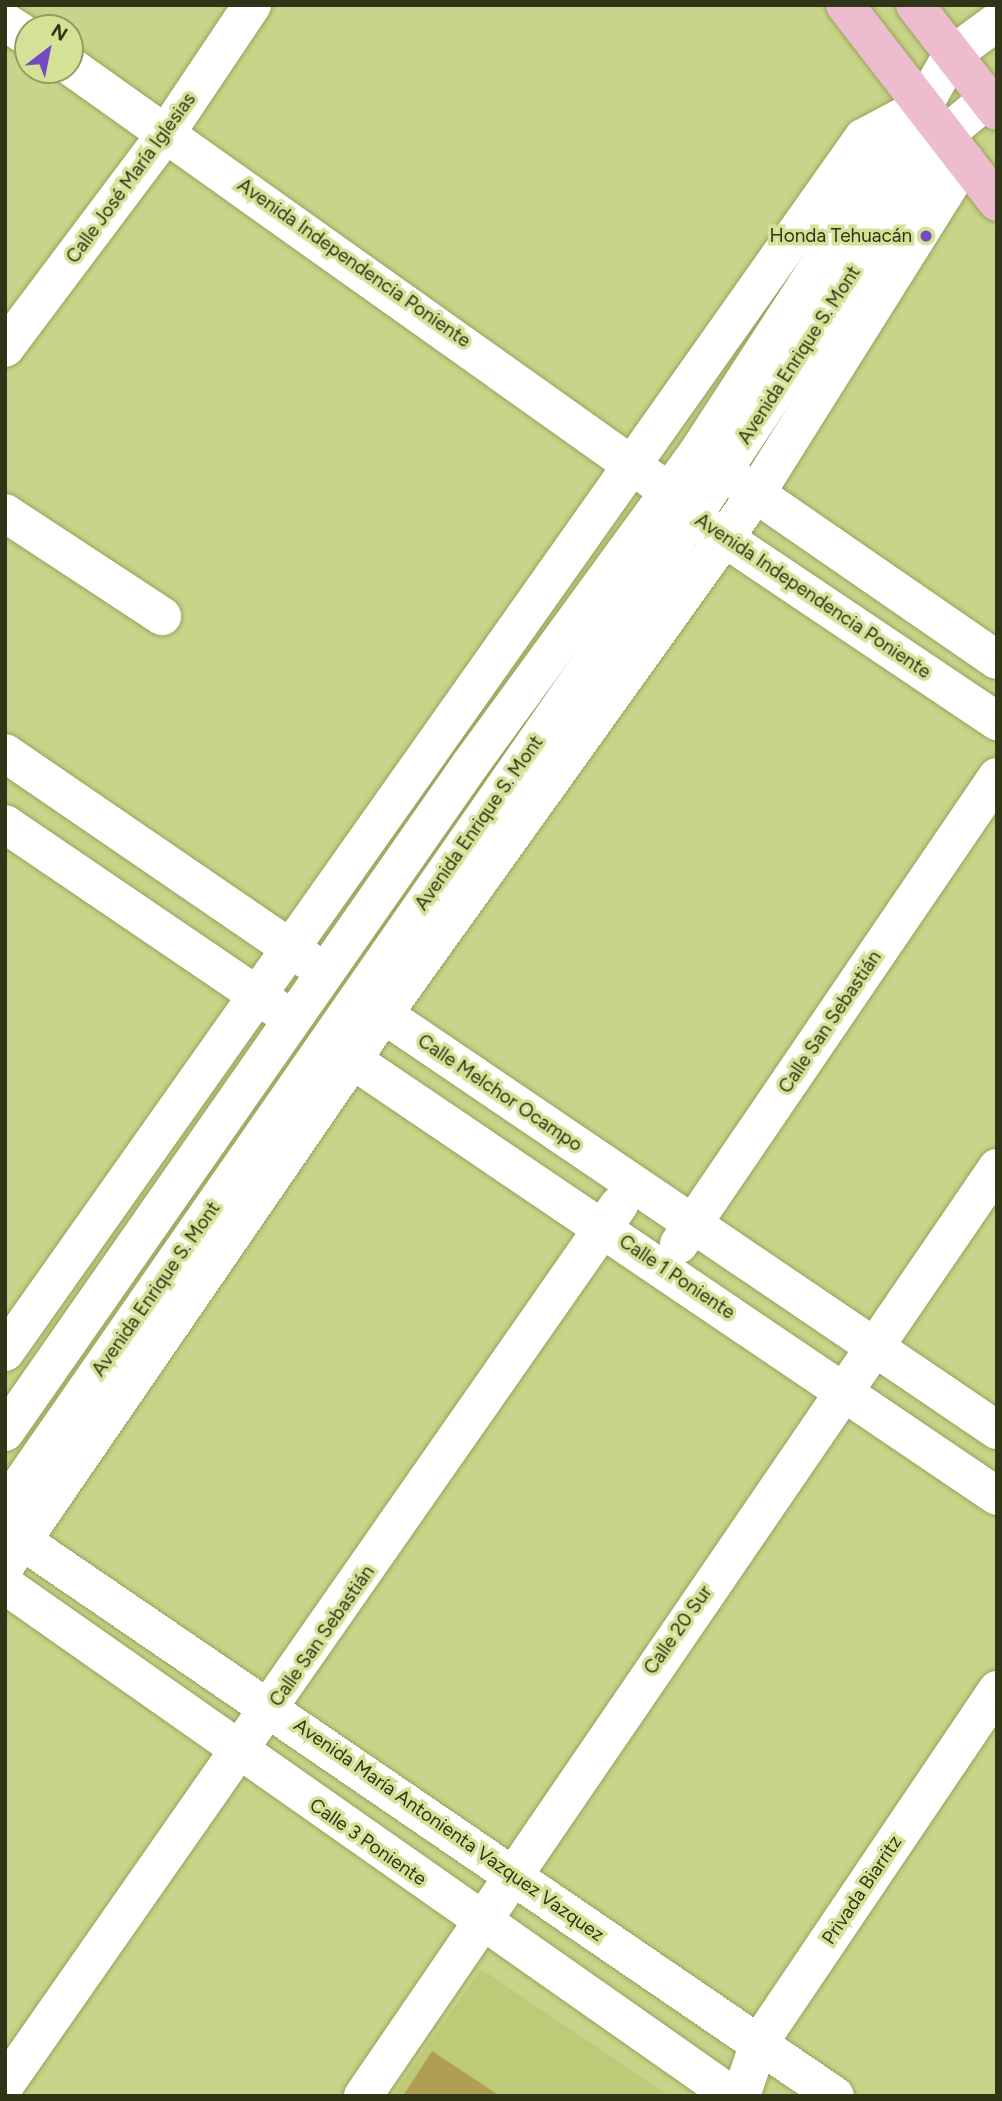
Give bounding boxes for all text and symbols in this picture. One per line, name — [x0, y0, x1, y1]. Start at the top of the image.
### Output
north arrow — [14, 14, 84, 84]
text: N — [47, 19, 72, 46]
street label: Calle José María Iglesias — [61, 88, 201, 268]
street label: Avenida Independencia Poniente — [233, 174, 475, 352]
place label: Honda Tehuacán — [769, 225, 912, 247]
marker: Honda Tehuacán — [918, 228, 934, 244]
street label: Avenida Enrique S. Mont — [733, 262, 865, 448]
street label: Avenida Independencia Poniente — [691, 508, 935, 684]
street label: Avenida Enrique S. Mont — [410, 731, 548, 915]
street label: Calle San Sebastián — [774, 946, 886, 1098]
street label: Calle Melchor Ocampo — [413, 1029, 587, 1157]
street label: Avenida Enrique S. Mont — [87, 1197, 225, 1381]
street label: Calle 1 Poniente — [615, 1230, 739, 1324]
street label: Calle San Sebastián — [265, 1561, 379, 1711]
street label: Calle 20 Sur — [639, 1581, 717, 1679]
street label: Avenida María Antonienta Vazquez Vazquez — [290, 1714, 608, 1946]
street label: Calle 3 Poniente — [305, 1793, 431, 1891]
street label: Privada Biarritz — [817, 1831, 907, 1949]

